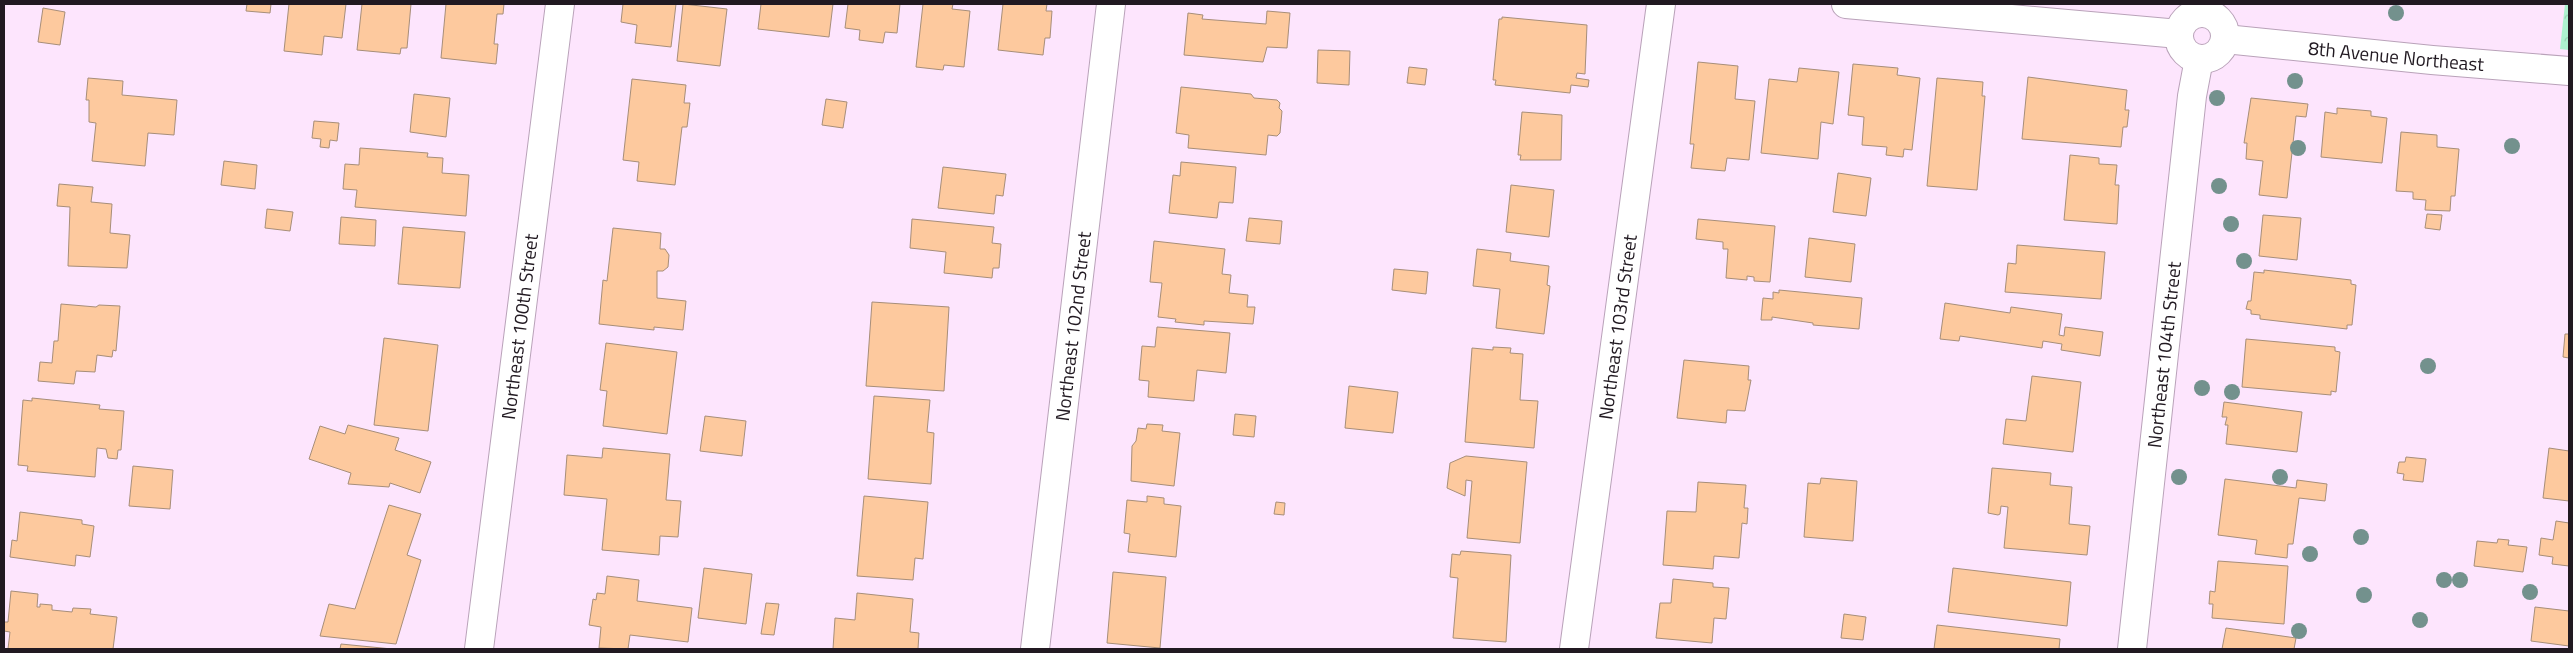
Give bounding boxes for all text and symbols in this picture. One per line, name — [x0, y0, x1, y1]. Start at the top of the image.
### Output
street label: 8th Avenue Northeast — [2307, 33, 2485, 78]
street label: Northeast 102nd Street — [1047, 230, 1098, 422]
street label: Northeast 100th Street — [493, 232, 545, 421]
street label: Northeast 103rd Street — [1590, 232, 1644, 421]
street label: Northeast 104th Street — [2139, 260, 2188, 449]

